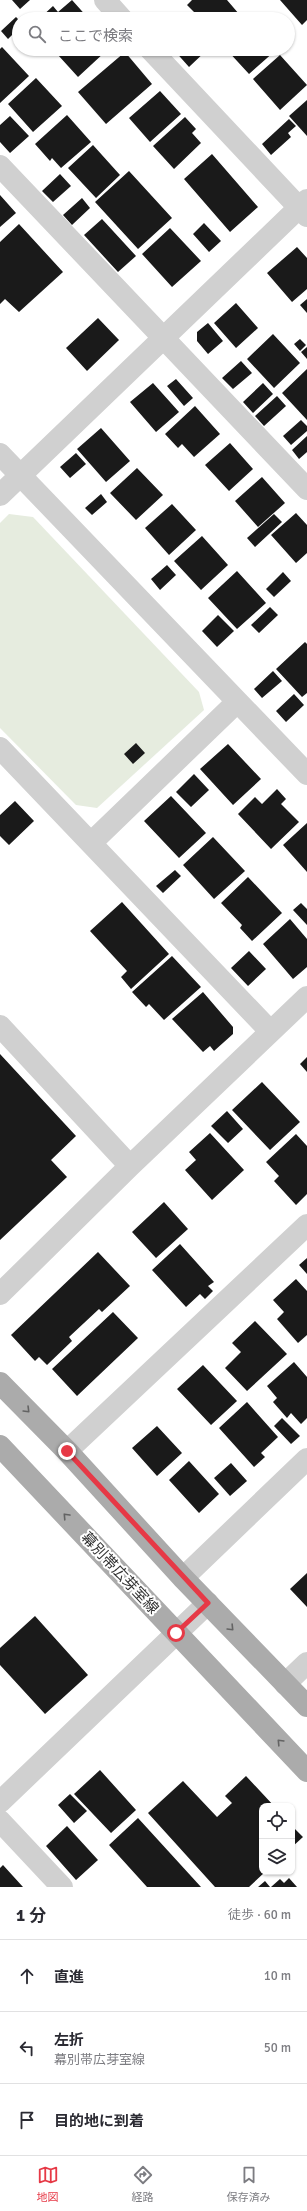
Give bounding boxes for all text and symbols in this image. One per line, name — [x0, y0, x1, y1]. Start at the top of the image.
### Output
search box — [12, 12, 295, 56]
icon: search — [26, 23, 48, 45]
text: ここで検索 — [58, 27, 133, 45]
one-way arrow — [23, 1405, 30, 1413]
route end — [58, 1442, 76, 1460]
one-way arrow — [64, 1513, 71, 1520]
street label: 幕別帯広芽室線 — [78, 1528, 162, 1618]
one-way arrow — [226, 1623, 234, 1631]
route start — [167, 1624, 185, 1642]
one-way arrow — [277, 1739, 285, 1747]
map controls — [259, 1803, 295, 1875]
button: locate — [259, 1803, 295, 1839]
button: layers — [259, 1839, 295, 1875]
text: 1 分 — [16, 1905, 46, 1926]
text: 徒歩 · 60 m — [228, 1907, 291, 1923]
icon: ahead — [16, 1965, 38, 1987]
text: 直進 — [54, 1968, 84, 1986]
text: 10 m — [264, 1968, 291, 1984]
text: 左折 — [54, 2031, 84, 2049]
icon: left — [16, 2037, 38, 2059]
text: 50 m — [264, 2040, 291, 2056]
text: 幕別帯広芽室線 — [54, 2052, 145, 2068]
icon: arrive — [16, 2109, 38, 2131]
text: 目的地に到着 — [54, 2112, 144, 2130]
tab: 地図 — [37, 2164, 59, 2204]
tab: 経路 — [132, 2164, 154, 2204]
tab: 保存済み — [227, 2164, 271, 2204]

